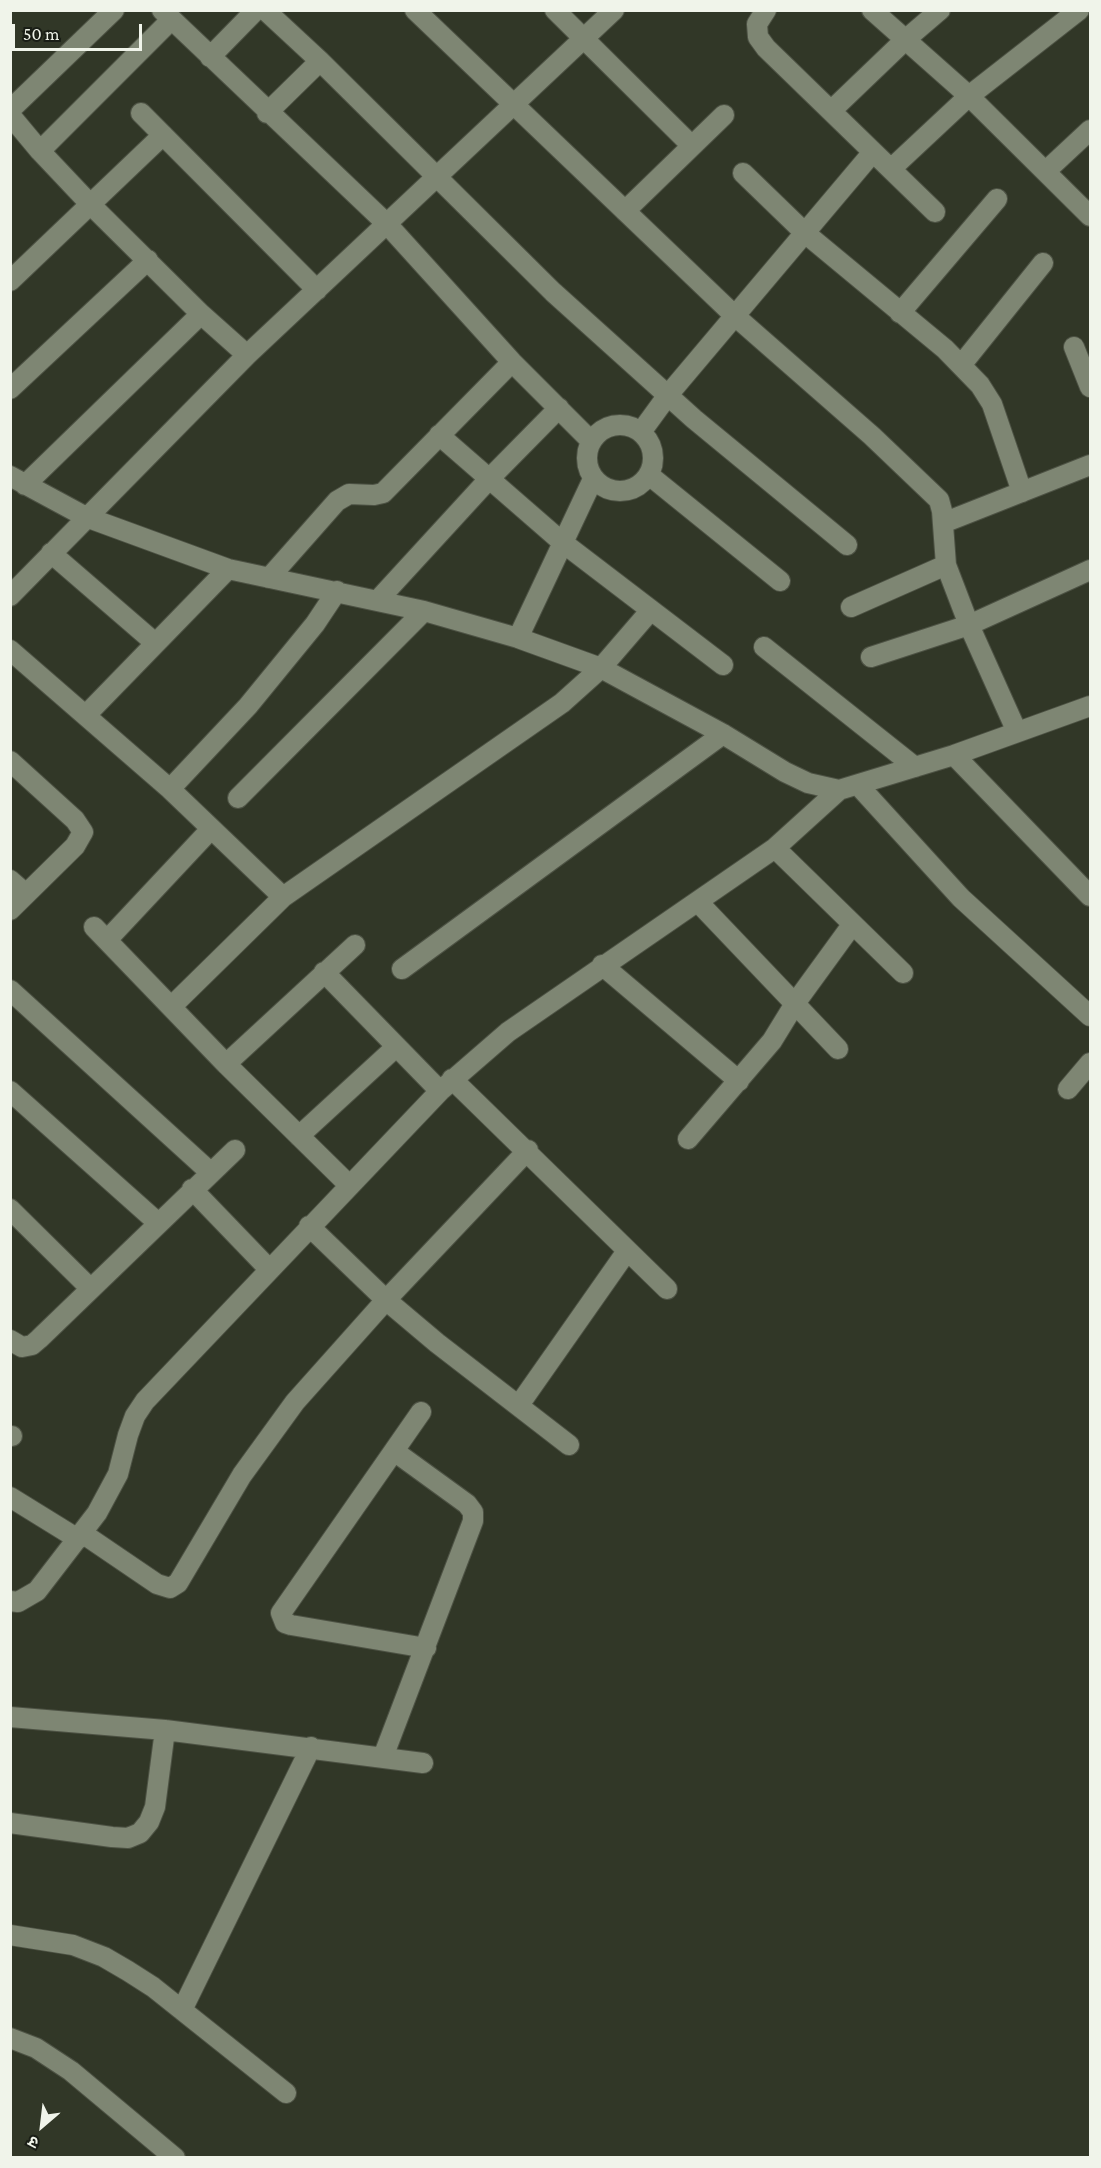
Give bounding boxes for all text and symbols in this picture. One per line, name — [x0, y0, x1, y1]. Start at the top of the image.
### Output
scale bar — [15, 12, 146, 50]
text: 50 m — [23, 24, 60, 44]
north arrow — [12, 2096, 72, 2156]
text: उ — [25, 2133, 41, 2152]

